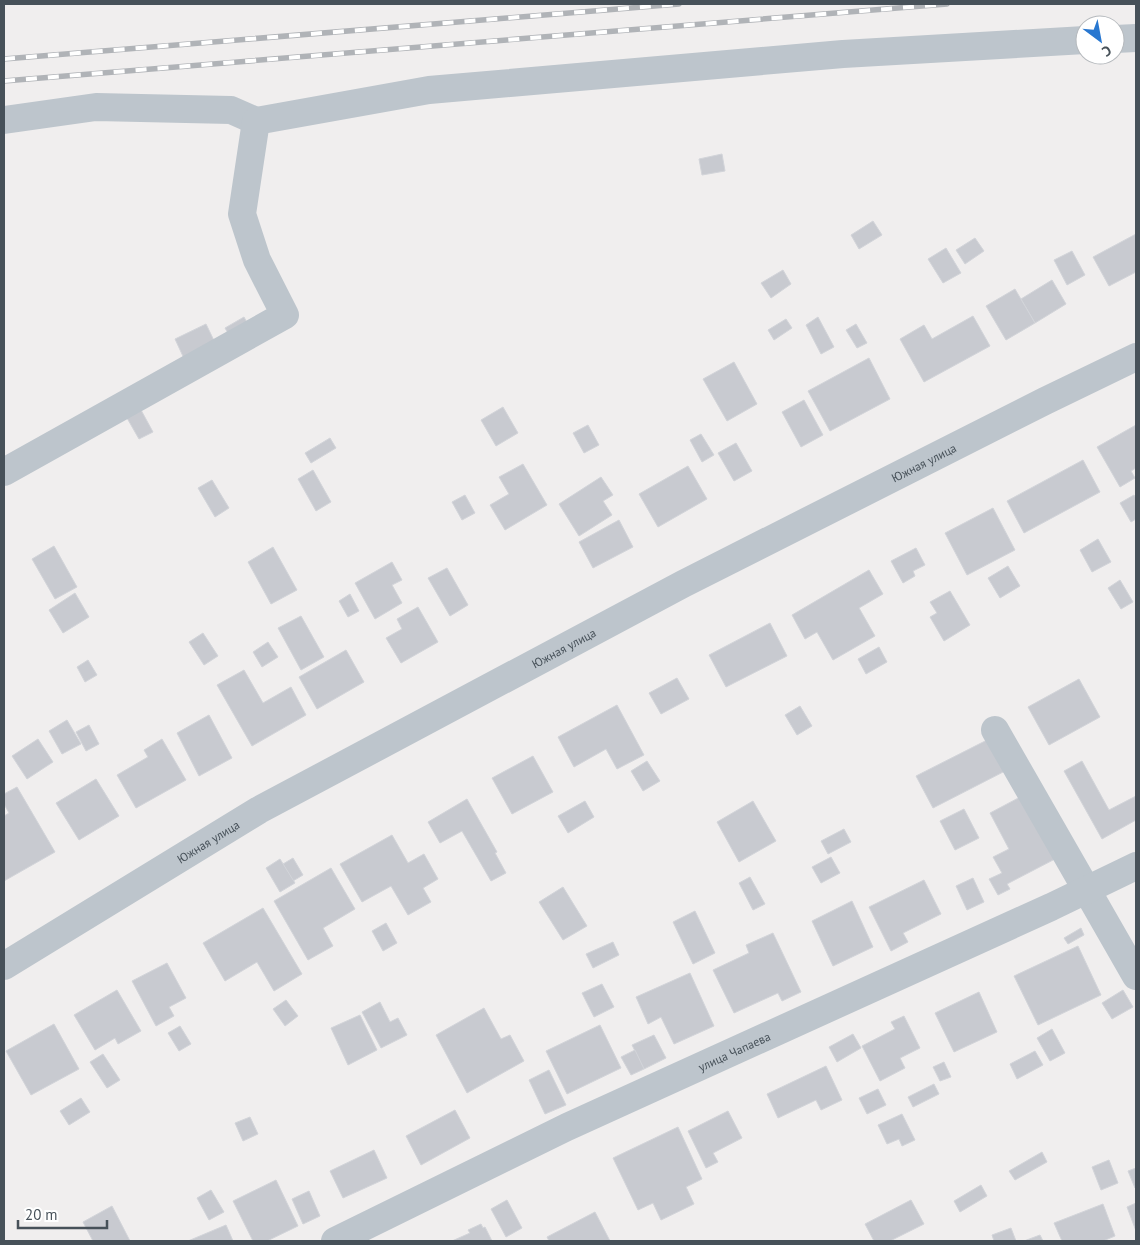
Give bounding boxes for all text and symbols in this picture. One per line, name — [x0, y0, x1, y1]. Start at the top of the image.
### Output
north arrow — [1075, 15, 1125, 65]
text: С — [1099, 41, 1115, 61]
street label: Южная улица — [889, 440, 959, 485]
street label: Южная улица — [529, 624, 598, 671]
street label: Южная улица — [174, 816, 242, 866]
street label: улица Чапаева — [696, 1028, 772, 1074]
scale bar — [18, 1198, 106, 1230]
text: 20 m — [25, 1205, 58, 1224]

